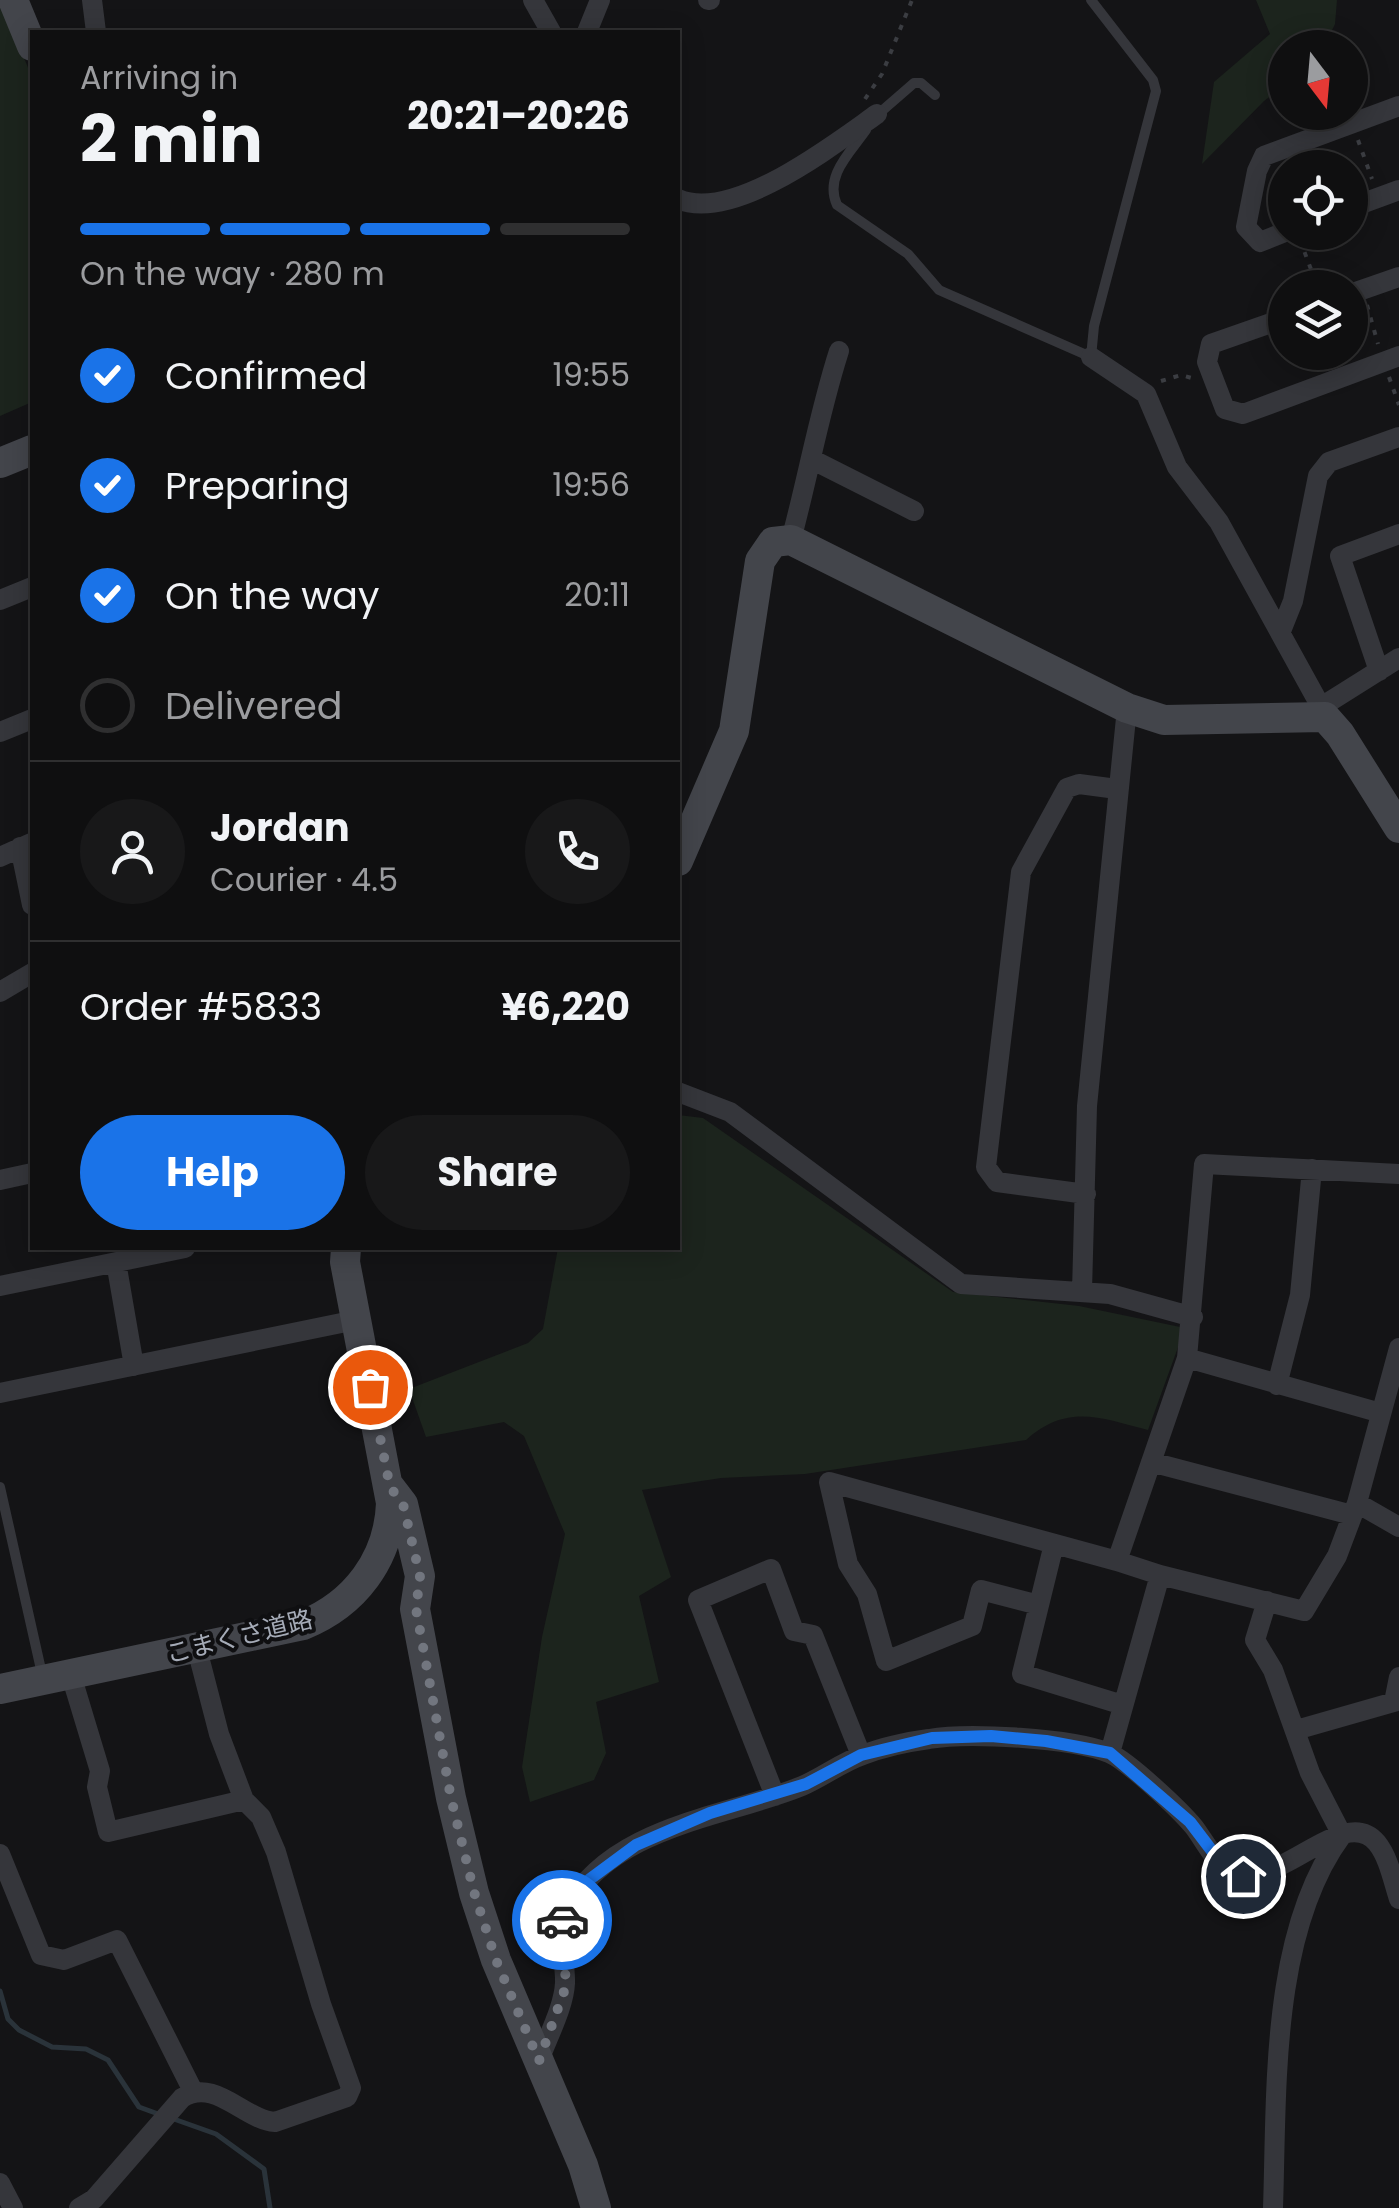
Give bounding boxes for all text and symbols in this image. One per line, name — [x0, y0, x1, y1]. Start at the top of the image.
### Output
north arrow — [1268, 30, 1368, 130]
map controls — [1268, 30, 1368, 370]
text: Arriving in — [80, 55, 238, 100]
text: 20:21–20:26 — [407, 89, 630, 142]
text: 2 min — [80, 94, 263, 185]
button: locate — [1268, 150, 1368, 250]
text: On the way · 280 m — [80, 251, 385, 296]
button: layers — [1268, 270, 1368, 370]
icon: check — [80, 348, 135, 403]
text: Confirmed — [165, 349, 367, 402]
text: 19:55 — [553, 352, 630, 397]
icon: check — [80, 458, 135, 513]
text: Preparing — [165, 459, 350, 512]
text: 19:56 — [552, 462, 630, 507]
icon: check — [80, 568, 135, 623]
text: On the way — [165, 569, 379, 622]
text: 20:11 — [564, 572, 630, 617]
text: Delivered — [165, 679, 342, 732]
button: person — [80, 799, 185, 904]
button: phone — [525, 799, 630, 904]
text: Jordan — [210, 801, 350, 854]
text: Courier · 4.5 — [210, 857, 398, 902]
text: Order #5833 — [80, 980, 322, 1033]
text: ¥6,220 — [501, 980, 630, 1033]
button: Help — [80, 1115, 345, 1230]
button: Share — [365, 1115, 630, 1230]
pin — [328, 1345, 413, 1430]
icon: bag — [343, 1360, 398, 1415]
street label: こまくさ道路 — [162, 1601, 316, 1672]
pin — [1201, 1834, 1286, 1919]
icon: home — [1216, 1849, 1271, 1904]
courier — [512, 1870, 612, 1970]
icon: car — [535, 1893, 590, 1948]

